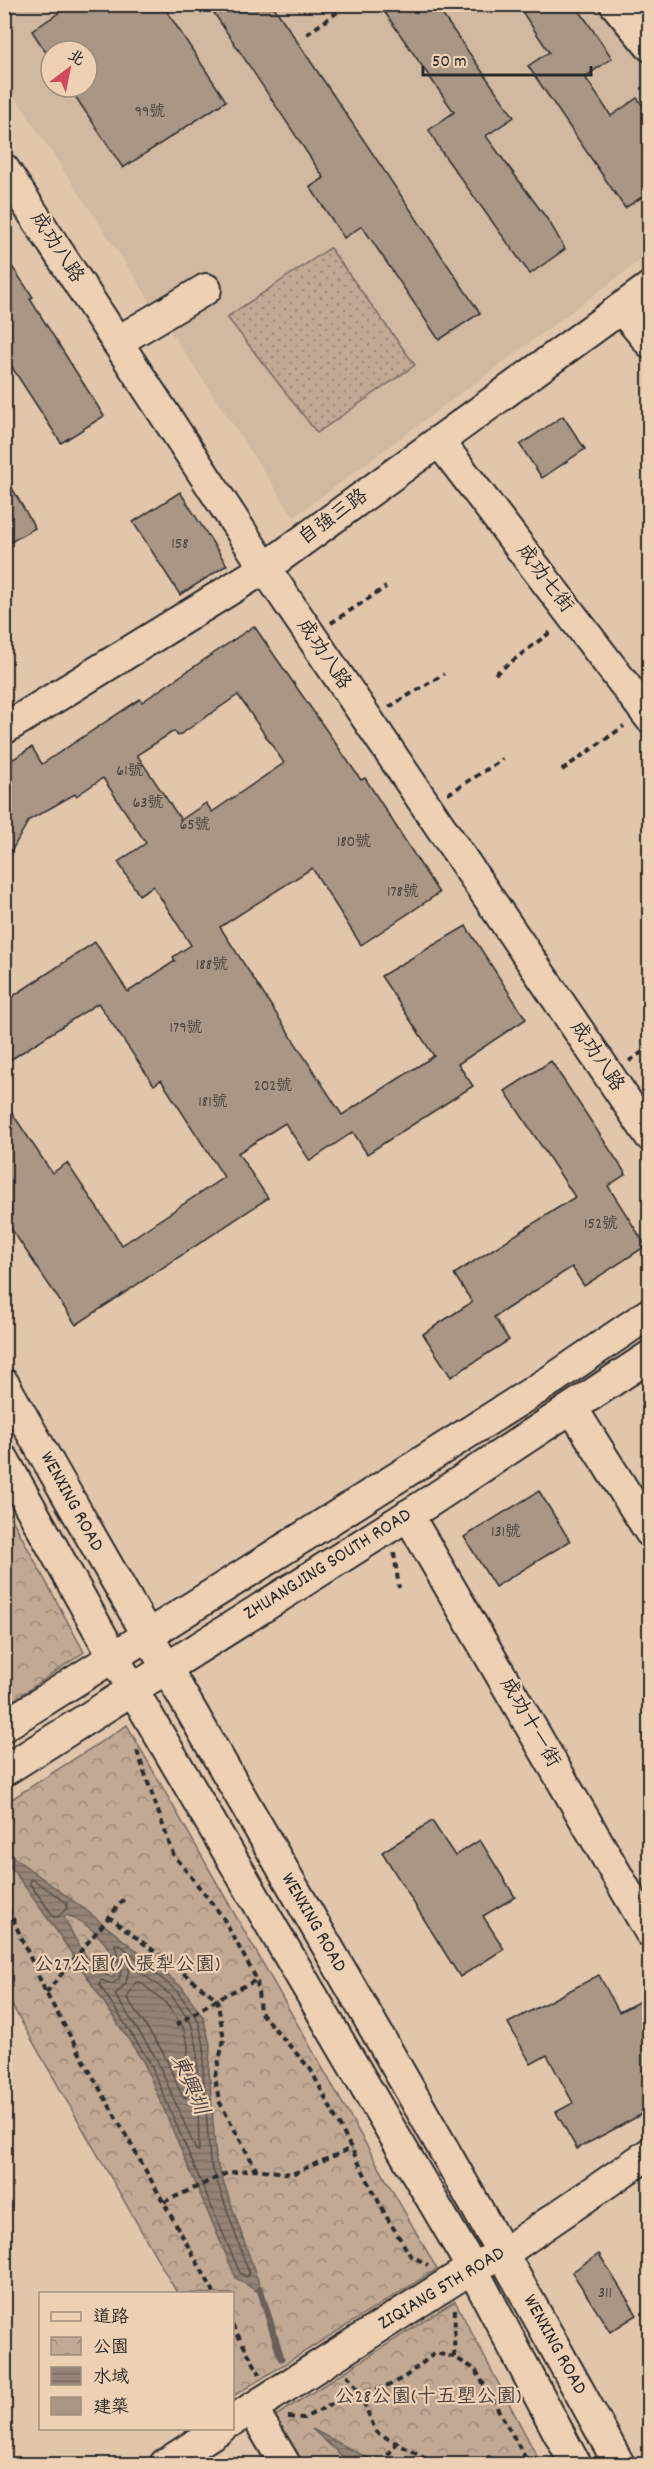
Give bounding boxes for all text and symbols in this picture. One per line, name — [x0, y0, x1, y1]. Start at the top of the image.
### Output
north arrow — [39, 39, 99, 99]
scale bar — [423, 39, 591, 77]
text: 北 — [63, 44, 89, 72]
text: 50 m — [432, 50, 467, 75]
house number: 99號 — [135, 101, 165, 124]
street label: 成功八路 — [22, 207, 90, 290]
street label: 自強三路 — [293, 483, 375, 553]
house number: 158 — [171, 533, 189, 556]
street label: 成功七街 — [509, 539, 579, 619]
street label: 成功八路 — [289, 614, 358, 697]
house number: 61號 — [116, 760, 144, 783]
house number: 63號 — [133, 792, 163, 815]
house number: 65號 — [179, 814, 211, 837]
house number: 180號 — [337, 831, 371, 854]
house number: 178號 — [387, 881, 419, 904]
house number: 188號 — [196, 954, 228, 977]
street label: 成功八路 — [562, 1016, 631, 1099]
house number: 179號 — [170, 1017, 202, 1040]
house number: 202號 — [254, 1075, 292, 1098]
house number: 181號 — [198, 1091, 228, 1114]
house number: 152號 — [584, 1213, 618, 1236]
street label: WENXING ROAD — [32, 1447, 110, 1557]
street label: ZHUANGJING SOUTH ROAD — [239, 1502, 417, 1628]
house number: 131號 — [491, 1521, 521, 1544]
street label: 成功十一街 — [492, 1673, 566, 1773]
street label: WENXING ROAD — [273, 1868, 353, 1978]
park label: 公27公園(八張犁公園) — [34, 1952, 220, 1980]
water label: 東興圳 — [161, 2050, 215, 2122]
street label: ZIQIANG 5TH ROAD — [374, 2240, 510, 2338]
house number: 311 — [598, 2282, 612, 2305]
street label: WENXING ROAD — [515, 2290, 593, 2400]
legend — [39, 2292, 234, 2430]
text: 道路 — [93, 2306, 129, 2331]
text: 公園 — [93, 2336, 129, 2361]
text: 水域 — [93, 2366, 129, 2391]
park label: 公28公園(十五塱公園) — [335, 2384, 521, 2412]
text: 建築 — [93, 2396, 129, 2421]

